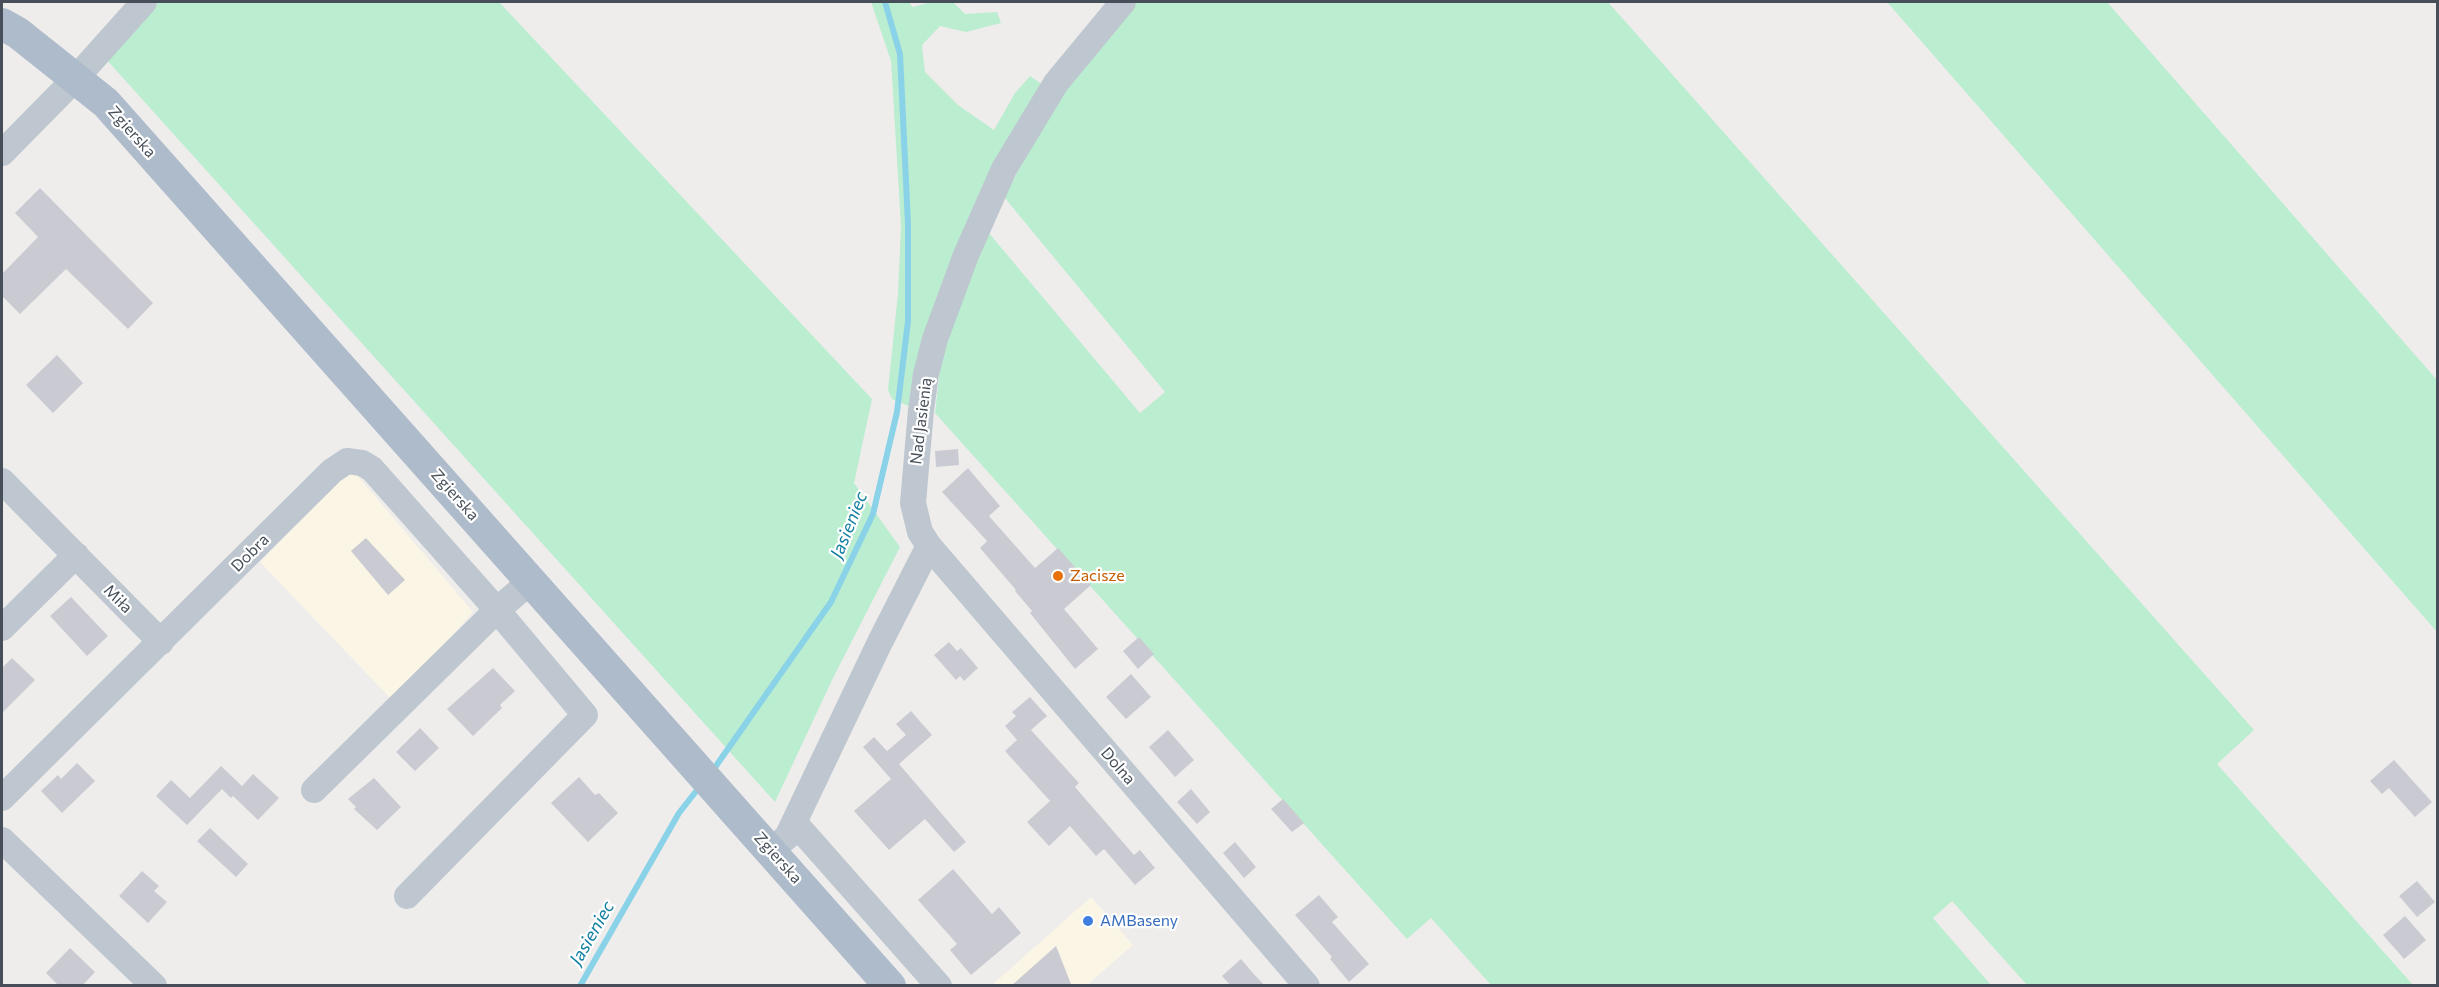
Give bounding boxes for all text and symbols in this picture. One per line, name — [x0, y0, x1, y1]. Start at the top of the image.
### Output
street label: Zgierska — [104, 102, 160, 162]
street label: Nad Jasienią — [906, 377, 936, 465]
street label: Zgierska — [427, 465, 483, 525]
water label: Jasieniec — [826, 488, 872, 562]
street label: Dobra — [227, 530, 273, 576]
place label: Zacisze — [1070, 566, 1125, 586]
marker: Zacisze — [1051, 569, 1065, 583]
street label: Miła — [100, 581, 136, 617]
street label: Dolna — [1097, 743, 1139, 789]
street label: Zgierska — [750, 828, 806, 888]
water label: Jasieniec — [565, 897, 619, 969]
place label: AMBaseny — [1100, 911, 1178, 931]
marker: AMBaseny — [1081, 914, 1095, 928]

